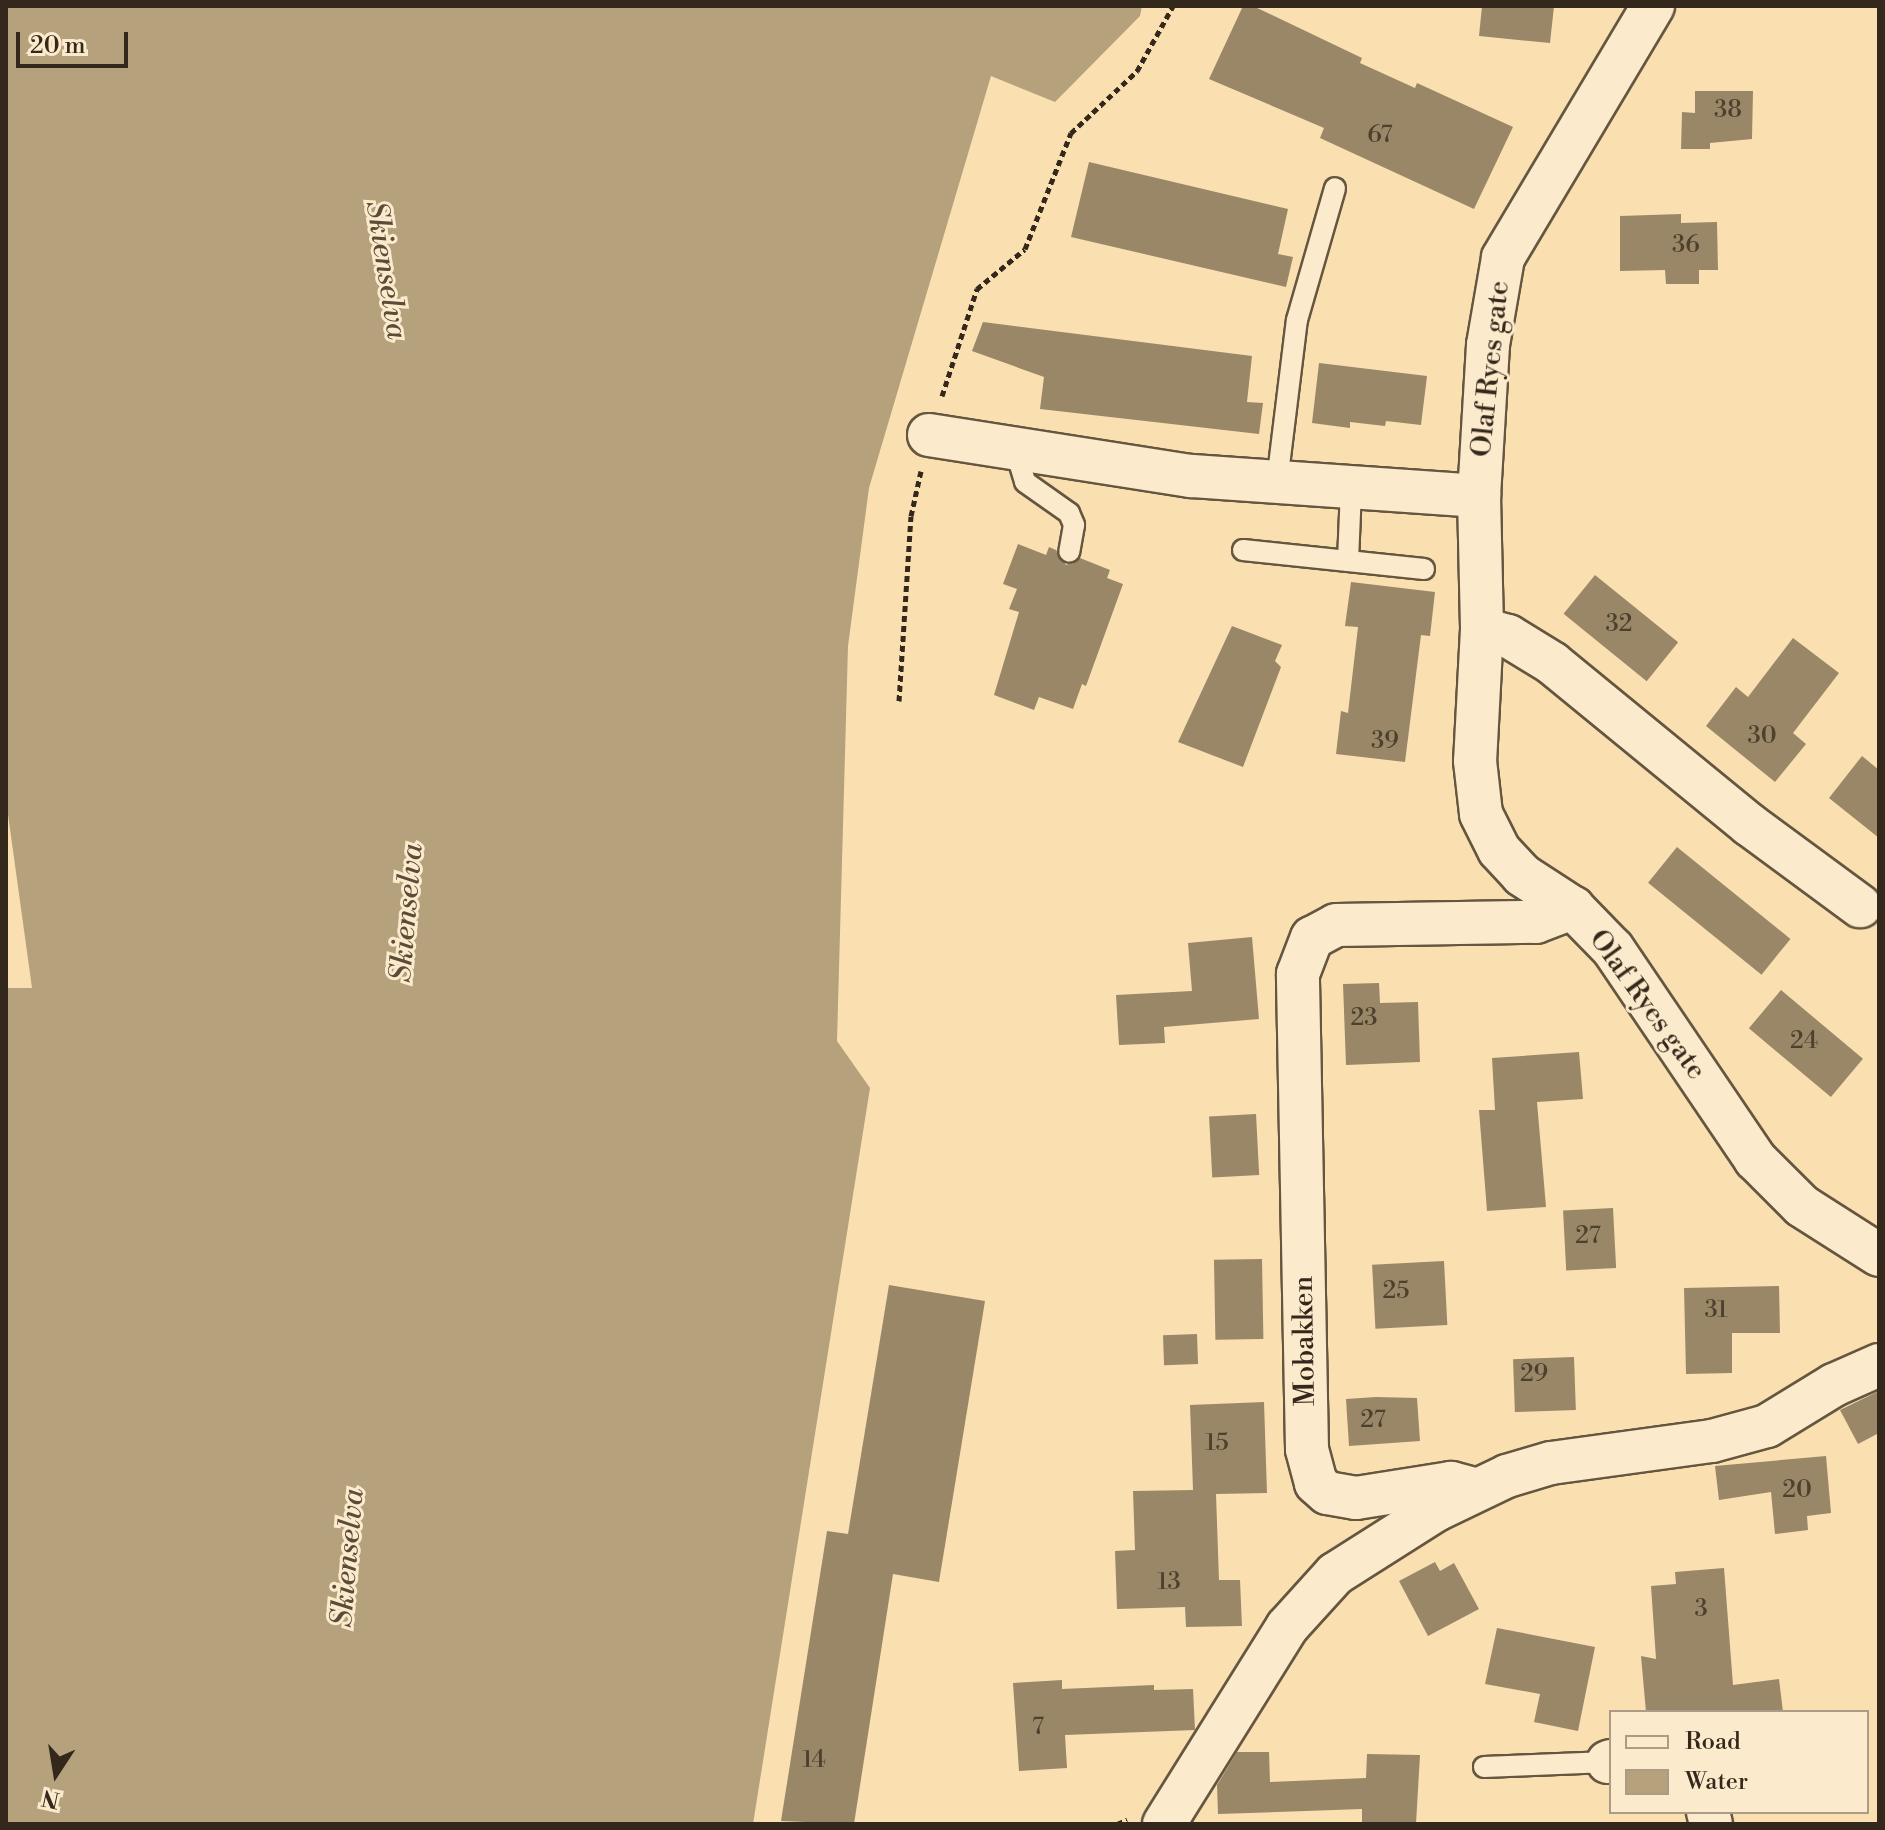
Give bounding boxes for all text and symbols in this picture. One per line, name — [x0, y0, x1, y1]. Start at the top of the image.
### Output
scale bar — [20, 16, 132, 66]
text: 20 m — [30, 31, 86, 61]
house number: 38 — [1714, 97, 1742, 125]
house number: 67 — [1367, 122, 1393, 150]
water label: Skienselva — [357, 198, 415, 342]
house number: 36 — [1672, 232, 1700, 260]
street label: Olaf Ryes gate — [1465, 279, 1517, 459]
house number: 32 — [1606, 611, 1632, 639]
house number: 30 — [1747, 723, 1777, 751]
house number: 39 — [1371, 728, 1399, 756]
water label: Skienselva — [383, 842, 431, 984]
street label: Olaf Ryes gate — [1581, 923, 1713, 1087]
house number: 23 — [1351, 1005, 1377, 1033]
house number: 24 — [1790, 1028, 1818, 1056]
house number: 27 — [1575, 1223, 1601, 1251]
street label: Mobakken — [1287, 1275, 1323, 1407]
house number: 25 — [1383, 1278, 1409, 1306]
house number: 31 — [1704, 1297, 1728, 1325]
house number: 29 — [1520, 1361, 1548, 1389]
house number: 27 — [1360, 1407, 1386, 1435]
house number: 15 — [1205, 1430, 1229, 1458]
house number: 20 — [1782, 1477, 1812, 1505]
water label: Skienselva — [324, 1487, 372, 1629]
house number: 13 — [1157, 1569, 1181, 1597]
house number: 3 — [1694, 1596, 1708, 1624]
legend — [1609, 1710, 1869, 1814]
house number: 7 — [1032, 1714, 1044, 1742]
text: Road — [1685, 1727, 1741, 1757]
north arrow — [16, 1734, 96, 1814]
house number: 14 — [802, 1747, 826, 1775]
text: Water — [1685, 1767, 1748, 1797]
text: N — [40, 1783, 62, 1813]

